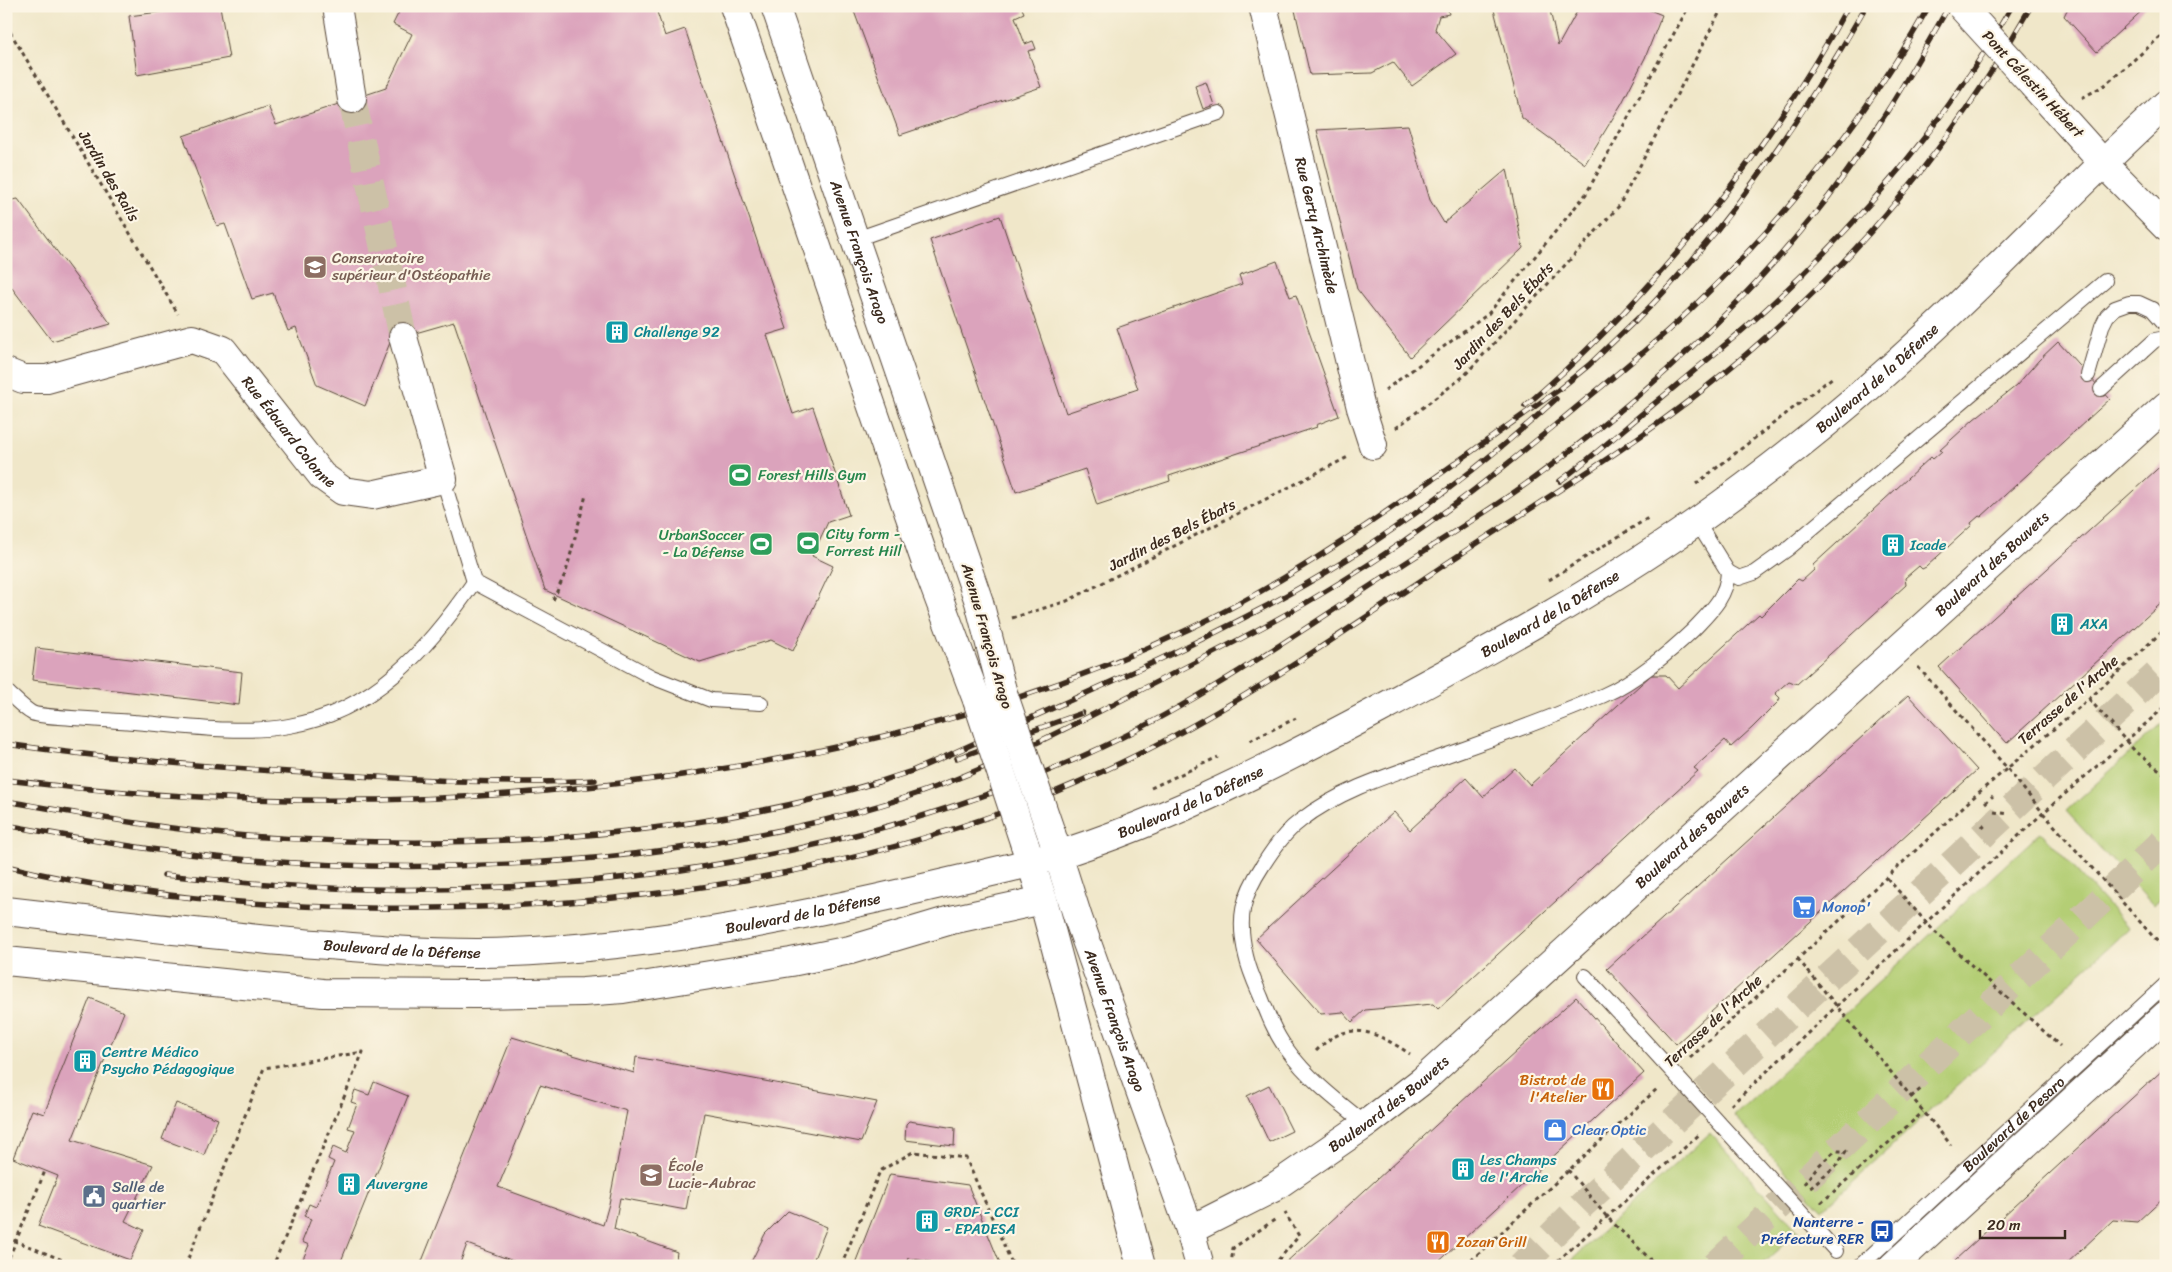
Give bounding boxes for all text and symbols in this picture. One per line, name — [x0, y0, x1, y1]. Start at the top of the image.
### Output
street label: Pont Célestin Hébert — [1976, 24, 2091, 145]
street label: Jardin des Rails — [71, 124, 147, 227]
street label: Rue Gerty Archimède — [1287, 154, 1346, 297]
street label: Avenue François Arago — [822, 176, 896, 328]
place label: Conservatoire supérieur d'Ostéopathie — [331, 245, 491, 288]
school or university icon: Conservatoire supérieur d'Ostéopathie — [302, 254, 328, 280]
street label: Jardin des Bels Ébats — [1445, 256, 1560, 377]
street label: Boulevard de la Défense — [1810, 317, 1945, 440]
building icon: Challenge 92 — [604, 319, 630, 345]
place label: Challenge 92 — [634, 319, 720, 345]
street label: Rue Édouard Colonne — [235, 370, 342, 495]
sports icon: Forest Hills Gym — [727, 462, 753, 488]
place label: Forest Hills Gym — [758, 462, 867, 488]
street label: Jardin des Bels Ébats — [1103, 492, 1240, 579]
street label: Boulevard des Bouvets — [1929, 504, 2056, 623]
place label: City form - Forrest Hill — [826, 521, 902, 564]
place label: UrbanSoccer - La Défense — [659, 522, 745, 565]
sports icon: City form - Forrest Hill — [795, 530, 821, 556]
sports icon: UrbanSoccer - La Défense — [748, 531, 774, 557]
building icon: Icade — [1880, 532, 1906, 558]
place label: Icade — [1909, 532, 1947, 558]
street label: Avenue François Arago — [953, 559, 1020, 712]
street label: Boulevard de la Défense — [1476, 563, 1625, 665]
building icon: AXA — [2049, 611, 2075, 637]
place label: AXA — [2079, 611, 2108, 637]
street label: Terrasse de l'Arche — [2011, 648, 2125, 752]
street label: Boulevard de la Défense — [1114, 758, 1268, 846]
street label: Boulevard des Bouvets — [1629, 776, 1756, 895]
street label: Boulevard de la Défense — [724, 885, 883, 941]
supermarket icon: Monop' — [1791, 894, 1817, 920]
place label: Monop' — [1822, 894, 1871, 920]
street label: Boulevard de la Défense — [322, 932, 481, 966]
street label: Avenue François Arago — [1077, 944, 1153, 1096]
street label: Terrasse de l'Arche — [1658, 968, 1769, 1074]
place label: Centre Médico Psycho Pédagogique — [102, 1039, 234, 1082]
building icon: Centre Médico Psycho Pédagogique — [72, 1048, 98, 1074]
street label: Boulevard des Bouvets — [1323, 1049, 1456, 1159]
place label: Bistrot de l'Atelier — [1520, 1067, 1587, 1110]
street label: Boulevard de Pesaro — [1956, 1070, 2071, 1179]
restaurant icon: Bistrot de l'Atelier — [1590, 1076, 1616, 1102]
shop icon: Clear Optic — [1542, 1117, 1568, 1143]
place label: Clear Optic — [1572, 1117, 1647, 1143]
place label: Les Champs de l'Arche — [1480, 1147, 1557, 1190]
place label: École Lucie-Aubrac — [668, 1153, 756, 1196]
building icon: Les Champs de l'Arche — [1450, 1156, 1476, 1182]
school or university icon: École Lucie-Aubrac — [638, 1162, 664, 1188]
building icon: Auvergne — [336, 1171, 362, 1197]
place label: Auvergne — [365, 1171, 428, 1197]
place label: Salle de quartier — [112, 1174, 166, 1217]
public building icon: Salle de quartier — [81, 1183, 107, 1209]
place label: GRDF - CCI - EPADESA — [944, 1199, 1020, 1242]
scale bar — [1980, 1207, 2064, 1239]
building icon: GRDF - CCI - EPADESA — [914, 1208, 940, 1234]
place label: Nanterre - Préfecture RER — [1761, 1209, 1864, 1252]
text: 20 m — [1987, 1212, 2021, 1238]
bus stop icon: Nanterre - Préfecture RER — [1869, 1218, 1895, 1244]
restaurant icon: Zozan Grill — [1425, 1229, 1451, 1255]
place label: Zozan Grill — [1456, 1229, 1527, 1255]

